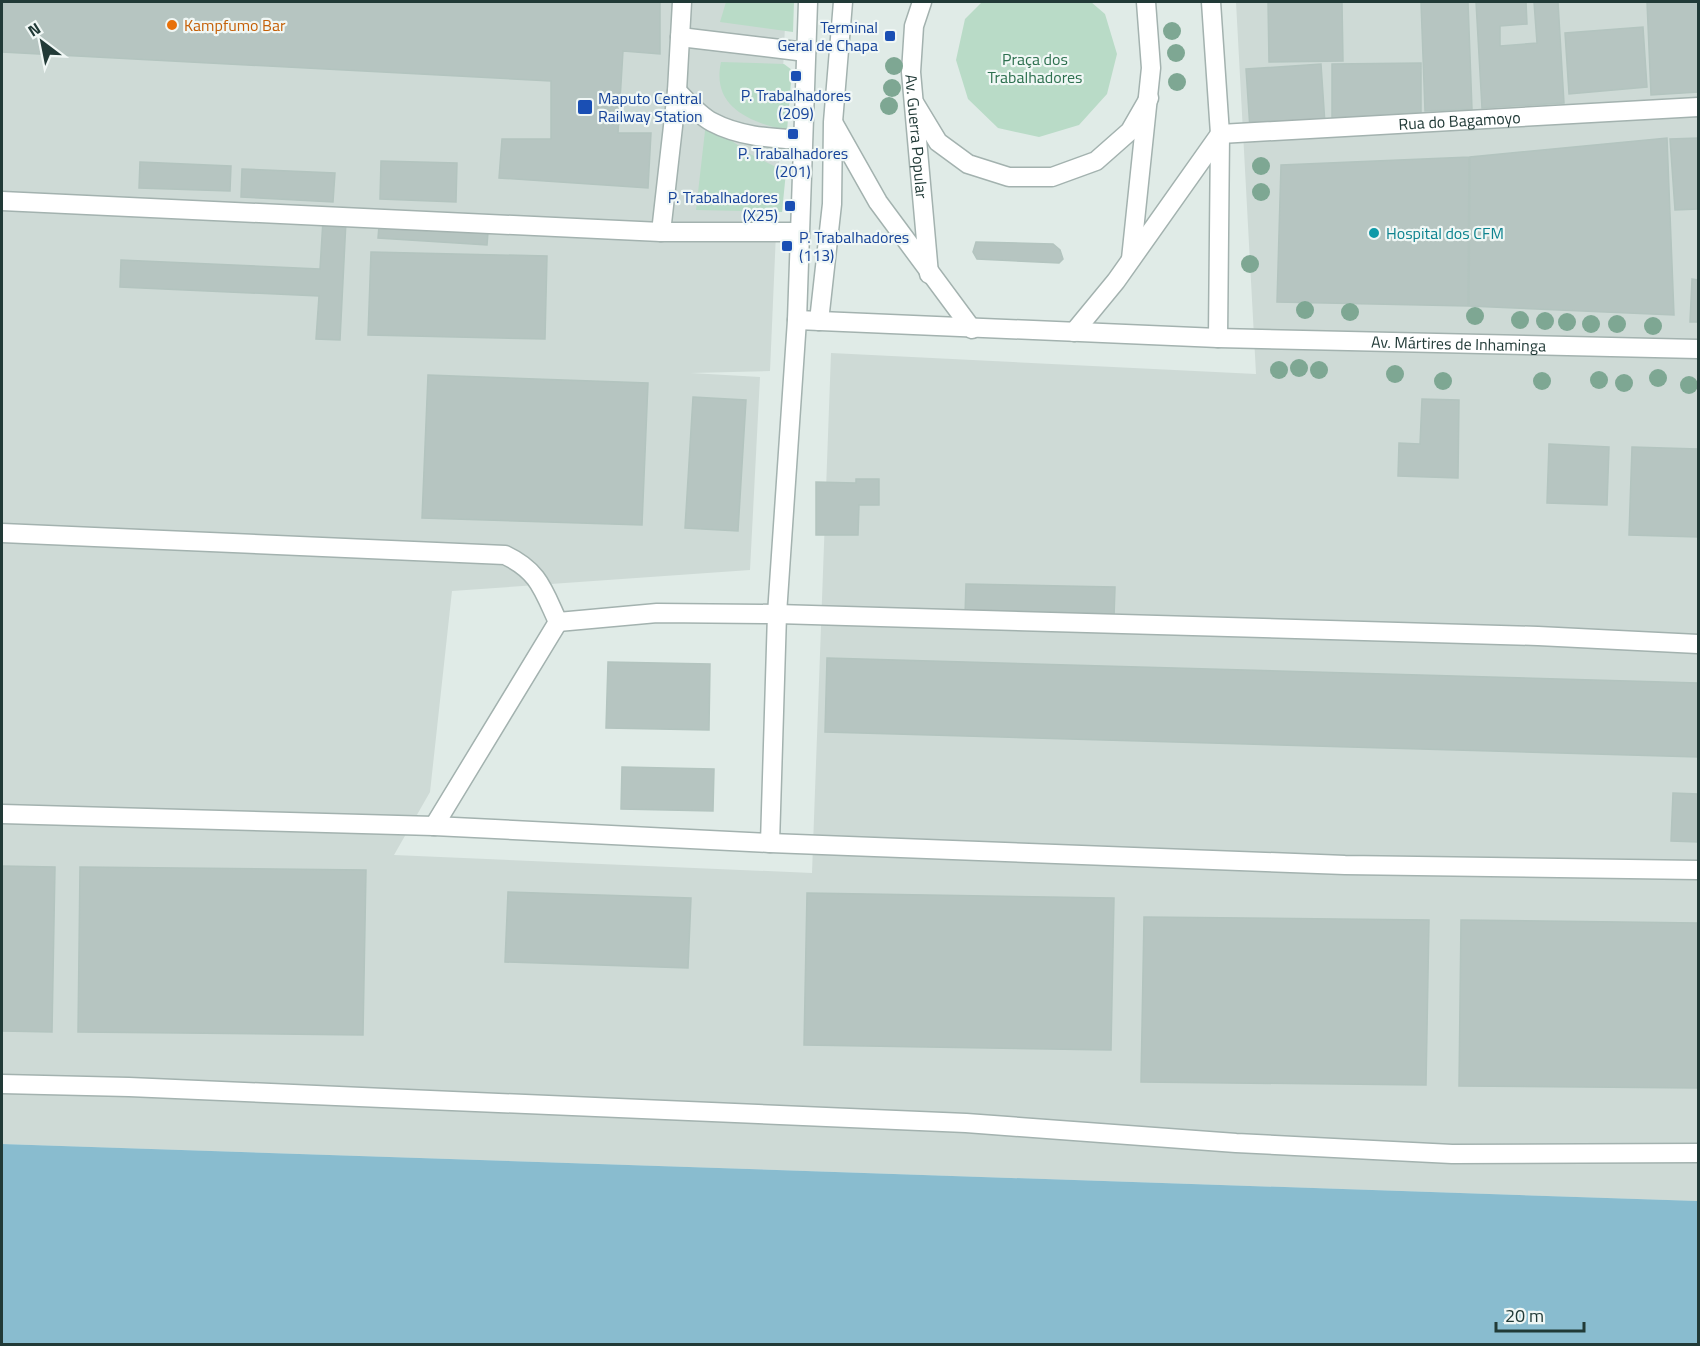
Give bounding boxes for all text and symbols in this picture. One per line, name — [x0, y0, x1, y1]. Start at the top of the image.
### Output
north arrow — [12, 12, 72, 72]
place label: Kampfumo Bar — [184, 13, 286, 37]
place label: Terminal Geral de Chapa — [777, 15, 878, 57]
text: N — [23, 16, 45, 42]
marker: Kampfumo Bar — [165, 18, 179, 32]
marker: Terminal Geral de Chapa — [883, 29, 897, 43]
park label: Praça dos Trabalhadores — [987, 47, 1083, 89]
marker: P. Trabalhadores (209) — [789, 69, 803, 83]
street label: Av. Guerra Popular — [899, 73, 934, 200]
place label: P. Trabalhadores (209) — [741, 83, 851, 125]
place label: Maputo Central Railway Station — [598, 86, 703, 128]
marker: Maputo Central Railway Station — [576, 98, 594, 116]
street label: Rua do Bagamoyo — [1398, 105, 1521, 136]
marker: P. Trabalhadores (201) — [786, 127, 800, 141]
place label: P. Trabalhadores (201) — [738, 141, 848, 183]
place label: P. Trabalhadores (X25) — [668, 185, 778, 227]
marker: P. Trabalhadores (X25) — [783, 199, 797, 213]
place label: Hospital dos CFM — [1386, 221, 1504, 245]
place label: P. Trabalhadores (113) — [799, 225, 909, 267]
marker: Hospital dos CFM — [1367, 226, 1381, 240]
marker: P. Trabalhadores (113) — [780, 239, 794, 253]
street label: Av. Mártires de Inhaminga — [1371, 330, 1546, 358]
scale bar — [1496, 1295, 1584, 1333]
text: 20 m — [1505, 1302, 1544, 1329]

